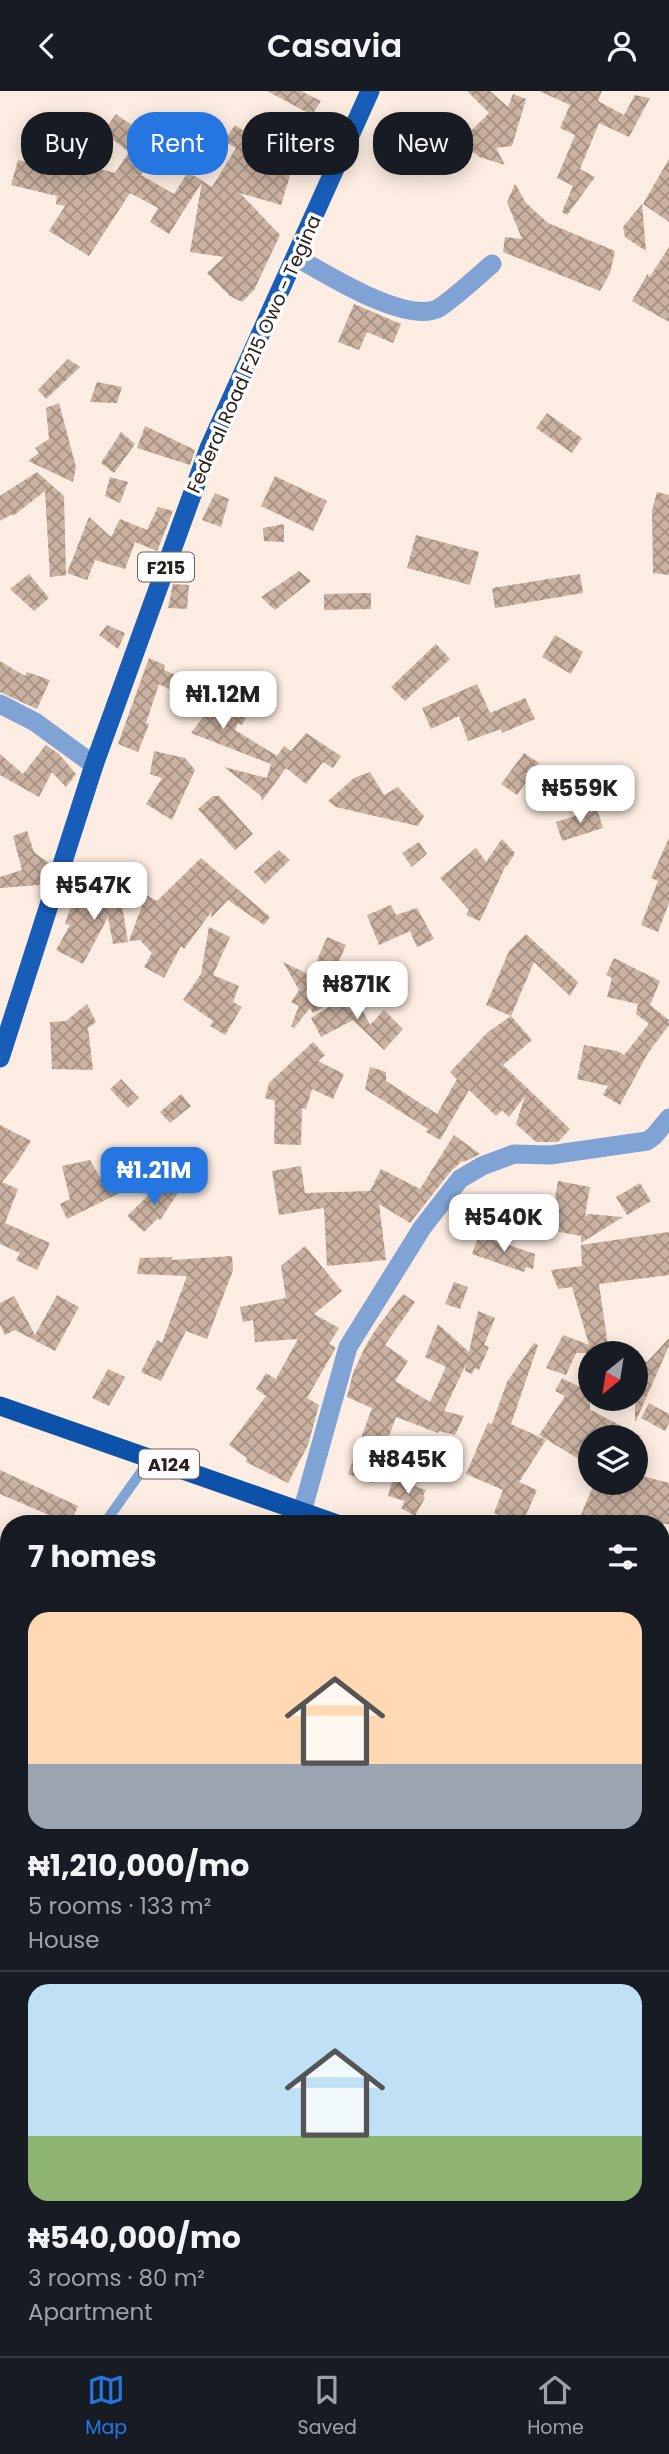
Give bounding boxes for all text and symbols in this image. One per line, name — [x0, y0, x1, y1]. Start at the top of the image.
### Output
text: Casavia — [267, 23, 402, 68]
icon: back — [28, 27, 66, 65]
icon: person — [603, 27, 641, 65]
chip: Buy — [21, 112, 113, 175]
chip: Rent — [127, 112, 228, 175]
chip: Filters — [242, 112, 359, 175]
chip: New — [373, 112, 473, 175]
street label: Federal Road F215 Owo - Tegina — [180, 211, 328, 497]
road number: F215 — [138, 553, 194, 581]
pin: ₦1.12M — [166, 671, 280, 731]
text: ₦1.12M — [186, 678, 260, 710]
pin: ₦559K — [531, 765, 629, 825]
text: ₦559K — [542, 772, 618, 804]
pin: ₦547K — [45, 863, 143, 922]
text: ₦547K — [56, 869, 132, 901]
pin: ₦871K — [308, 961, 406, 1021]
text: ₦871K — [323, 968, 391, 1000]
pin: ₦1.21M — [97, 1147, 211, 1207]
text: ₦1.21M — [117, 1154, 191, 1186]
pin: ₦540K — [455, 1195, 553, 1254]
text: ₦540K — [465, 1201, 543, 1233]
north arrow — [578, 1341, 648, 1411]
map controls — [578, 1341, 648, 1495]
button: layers — [578, 1425, 648, 1495]
pin: ₦845K — [359, 1437, 457, 1496]
text: ₦845K — [369, 1443, 447, 1475]
road number: A124 — [139, 1449, 199, 1479]
text: 7 homes — [28, 1535, 157, 1578]
icon: filters — [604, 1538, 642, 1576]
icon: home — [272, 1658, 398, 1784]
text: ₦1,210,000/mo — [28, 1844, 249, 1887]
text: 5 rooms · 133 m² — [28, 1890, 211, 1922]
text: House — [28, 1924, 100, 1956]
icon: home — [272, 2030, 398, 2156]
text: ₦540,000/mo — [28, 2216, 241, 2259]
text: 3 rooms · 80 m² — [28, 2262, 205, 2294]
text: Apartment — [28, 2296, 153, 2328]
tab: Map — [85, 2371, 127, 2442]
tab: Saved — [298, 2371, 357, 2442]
tab: Home — [527, 2371, 584, 2442]

